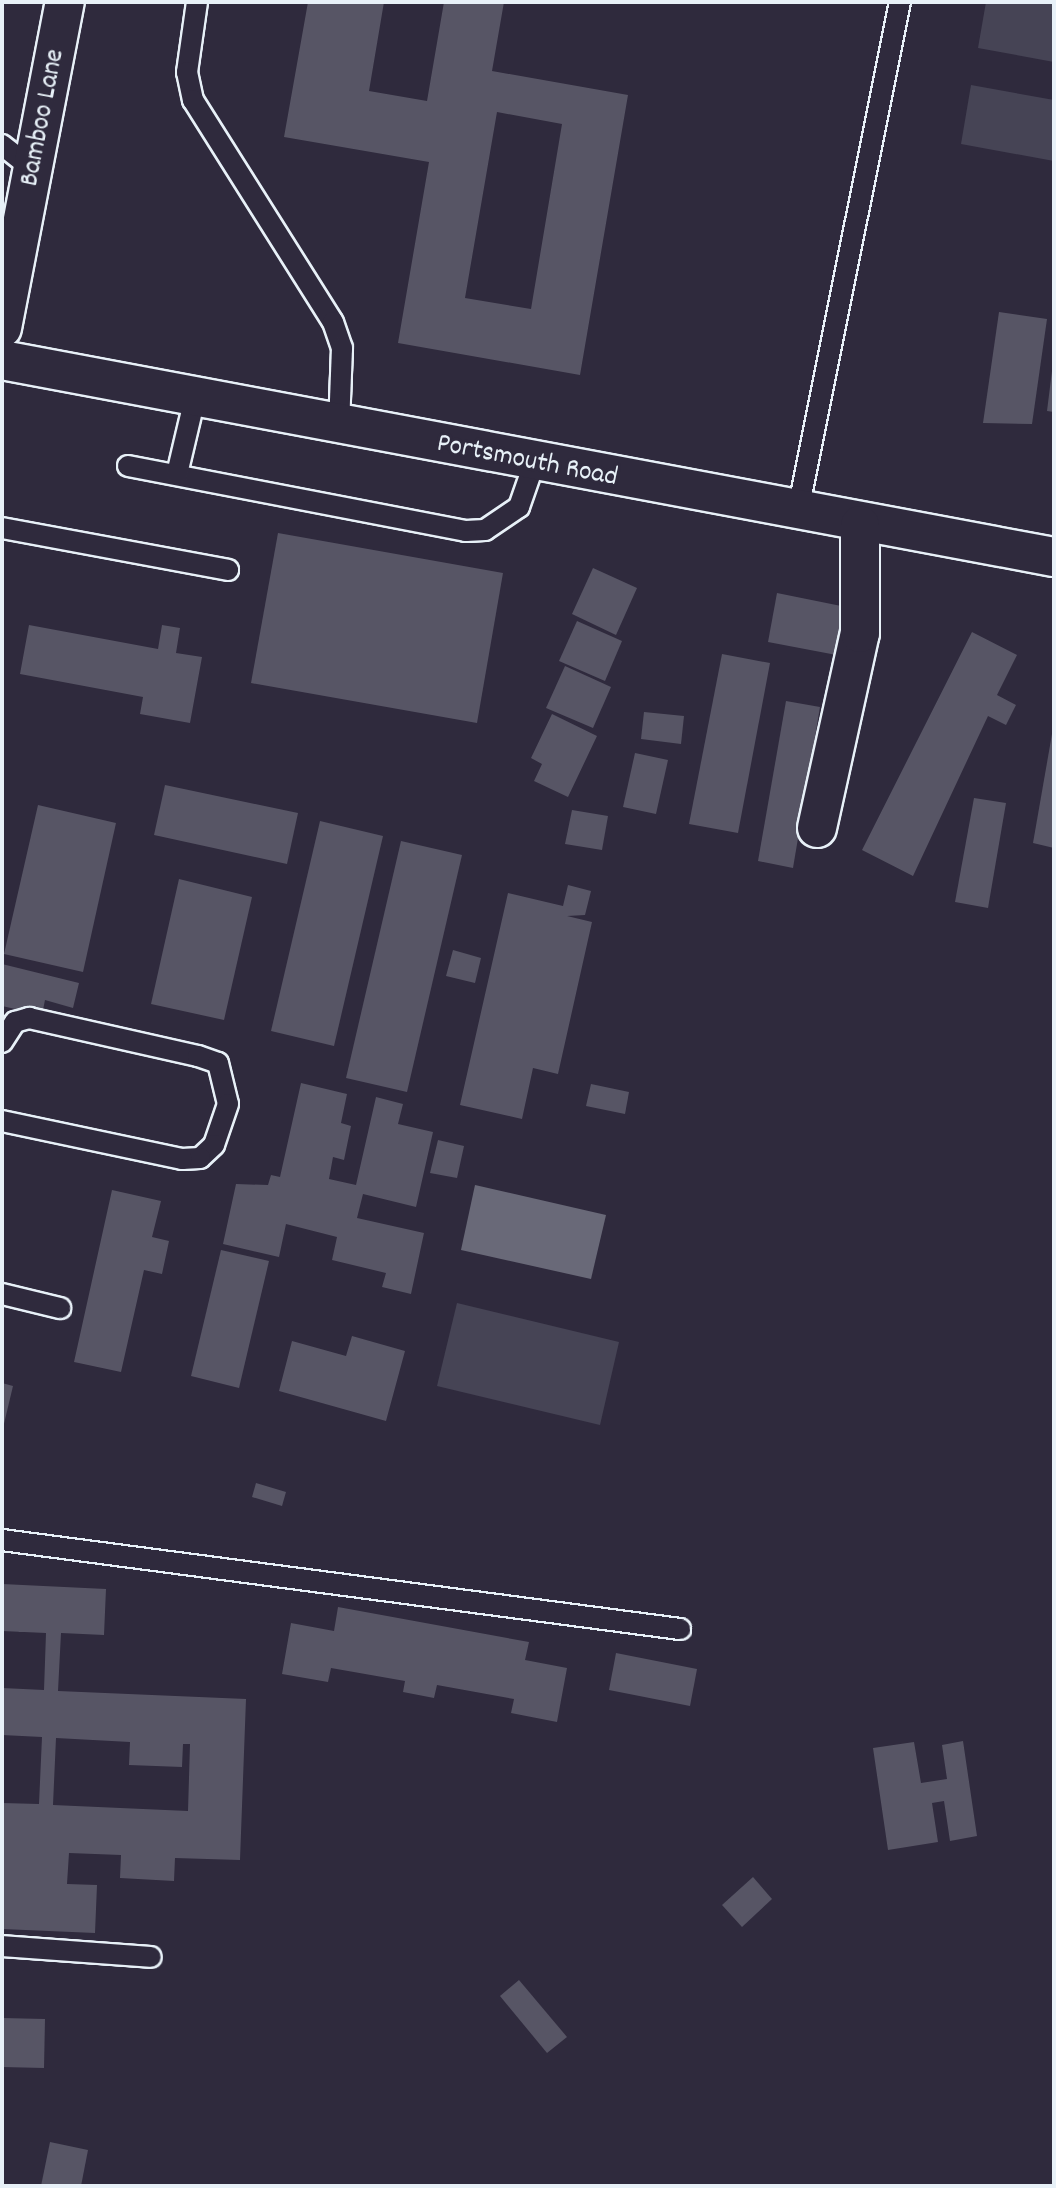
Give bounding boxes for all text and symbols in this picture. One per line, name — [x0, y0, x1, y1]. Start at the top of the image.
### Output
street label: Bamboo Lane — [14, 47, 74, 189]
street label: Portsmouth Road — [434, 428, 620, 496]

